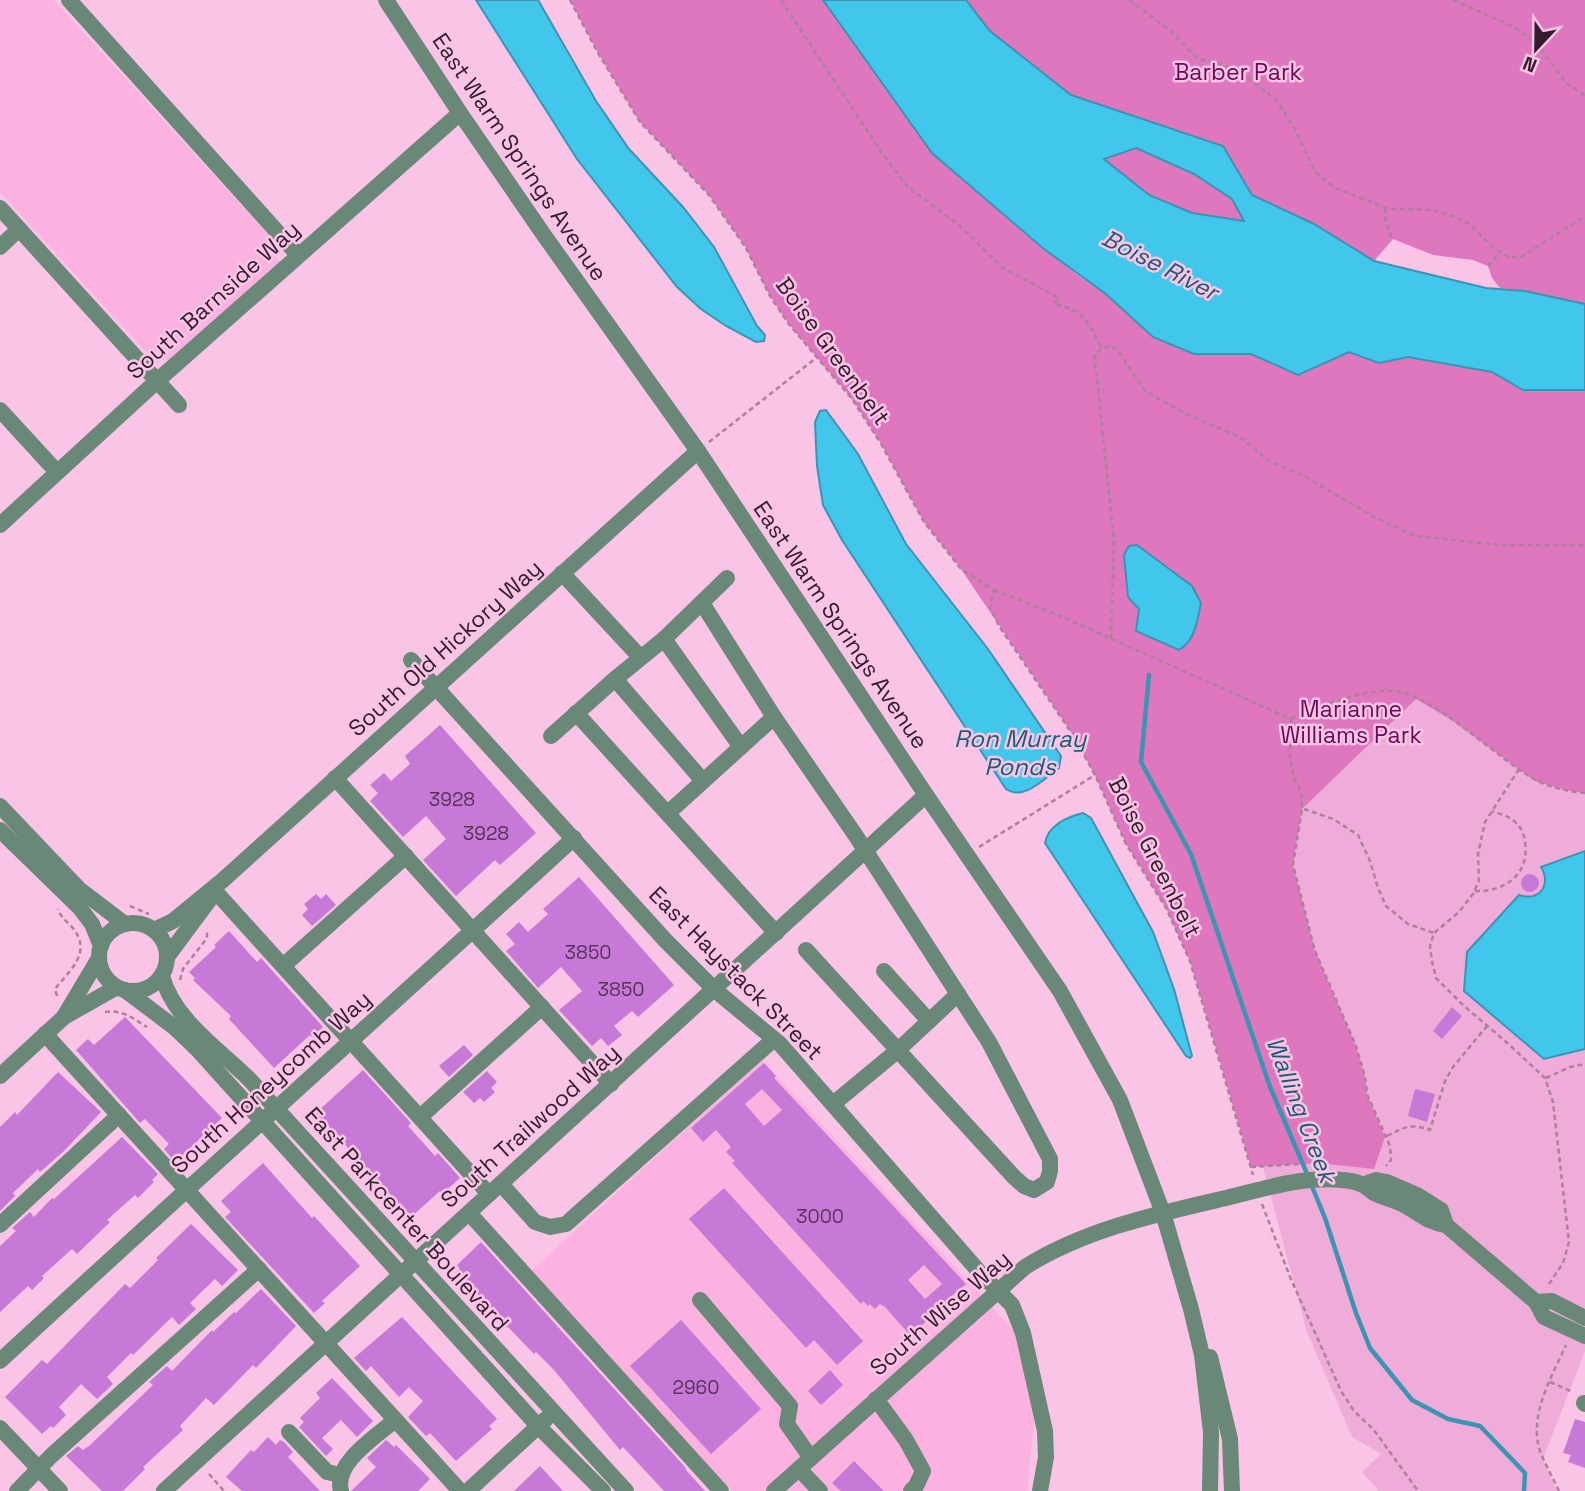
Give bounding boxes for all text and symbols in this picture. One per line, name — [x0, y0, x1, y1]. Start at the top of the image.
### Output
north arrow — [1501, 14, 1571, 84]
street label: East Warm Springs Avenue — [426, 27, 614, 287]
text: N — [1519, 50, 1540, 78]
park label: Barber Park — [1174, 57, 1302, 87]
street label: South Barnside Way — [120, 214, 306, 386]
water label: Boise River — [1097, 222, 1226, 308]
street label: Boise Greenbelt — [769, 271, 897, 431]
street label: East Warm Springs Avenue — [747, 495, 935, 755]
street label: South Old Hickory Way — [342, 553, 548, 743]
park label: Marianne Williams Park — [1280, 694, 1422, 750]
water label: Ron Murray Ponds — [954, 723, 1087, 782]
street label: Boise Greenbelt — [1102, 772, 1208, 942]
house number: 3928 — [429, 787, 475, 812]
house number: 3928 — [463, 821, 509, 846]
street label: East Haystack Street — [643, 880, 829, 1066]
house number: 3850 — [565, 940, 611, 965]
house number: 3850 — [598, 977, 644, 1002]
street label: South Honeycomb Way — [165, 984, 377, 1180]
water label: Walling Creek — [1259, 1032, 1345, 1190]
street label: South Trailwood Way — [434, 1038, 626, 1214]
street label: East Parkcenter Boulevard — [298, 1101, 516, 1337]
house number: 3000 — [796, 1204, 844, 1229]
street label: South Wise Way — [863, 1244, 1017, 1382]
house number: 2960 — [673, 1375, 719, 1400]

